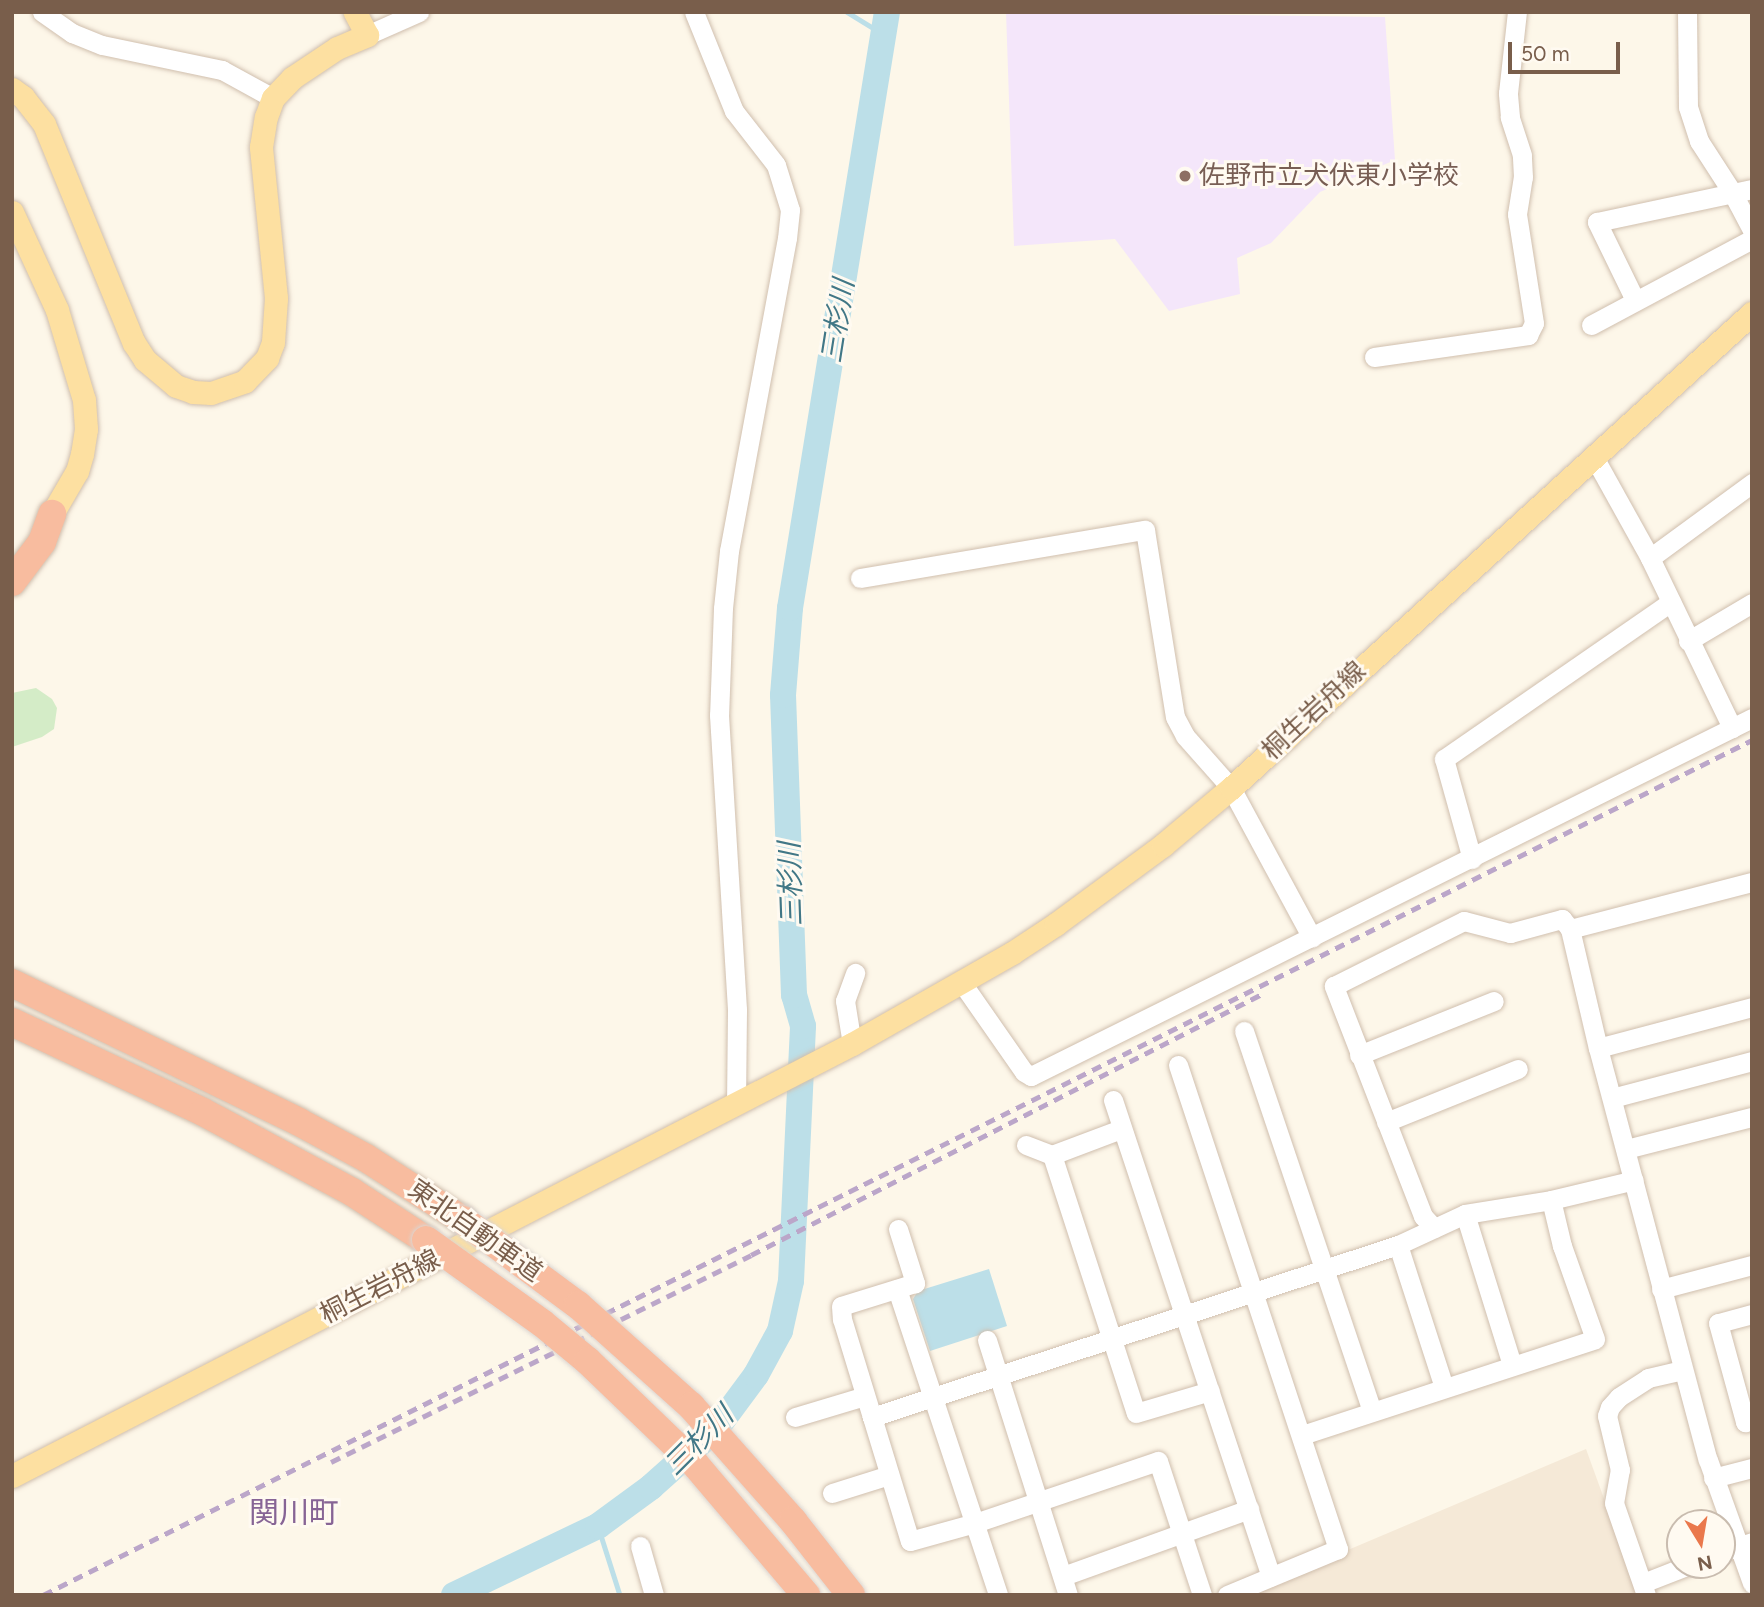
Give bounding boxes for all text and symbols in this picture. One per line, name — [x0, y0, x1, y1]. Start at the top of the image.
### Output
scale bar — [1512, 28, 1624, 72]
text: 50 m — [1521, 41, 1570, 66]
place label: 佐野市立犬伏東小学校 — [1199, 160, 1459, 192]
marker: 佐野市立犬伏東小学校 — [1177, 168, 1193, 184]
water label: 三杉川 — [814, 277, 860, 365]
street label: 桐生岩舟線 — [1256, 655, 1372, 767]
water label: 三杉川 — [772, 841, 808, 927]
street label: 東北自動車道 — [402, 1173, 548, 1289]
street label: 桐生岩舟線 — [315, 1244, 445, 1330]
water label: 三杉川 — [656, 1398, 740, 1482]
district label: 関川町 — [249, 1495, 339, 1531]
north arrow — [1666, 1509, 1736, 1579]
text: N — [1695, 1550, 1714, 1576]

